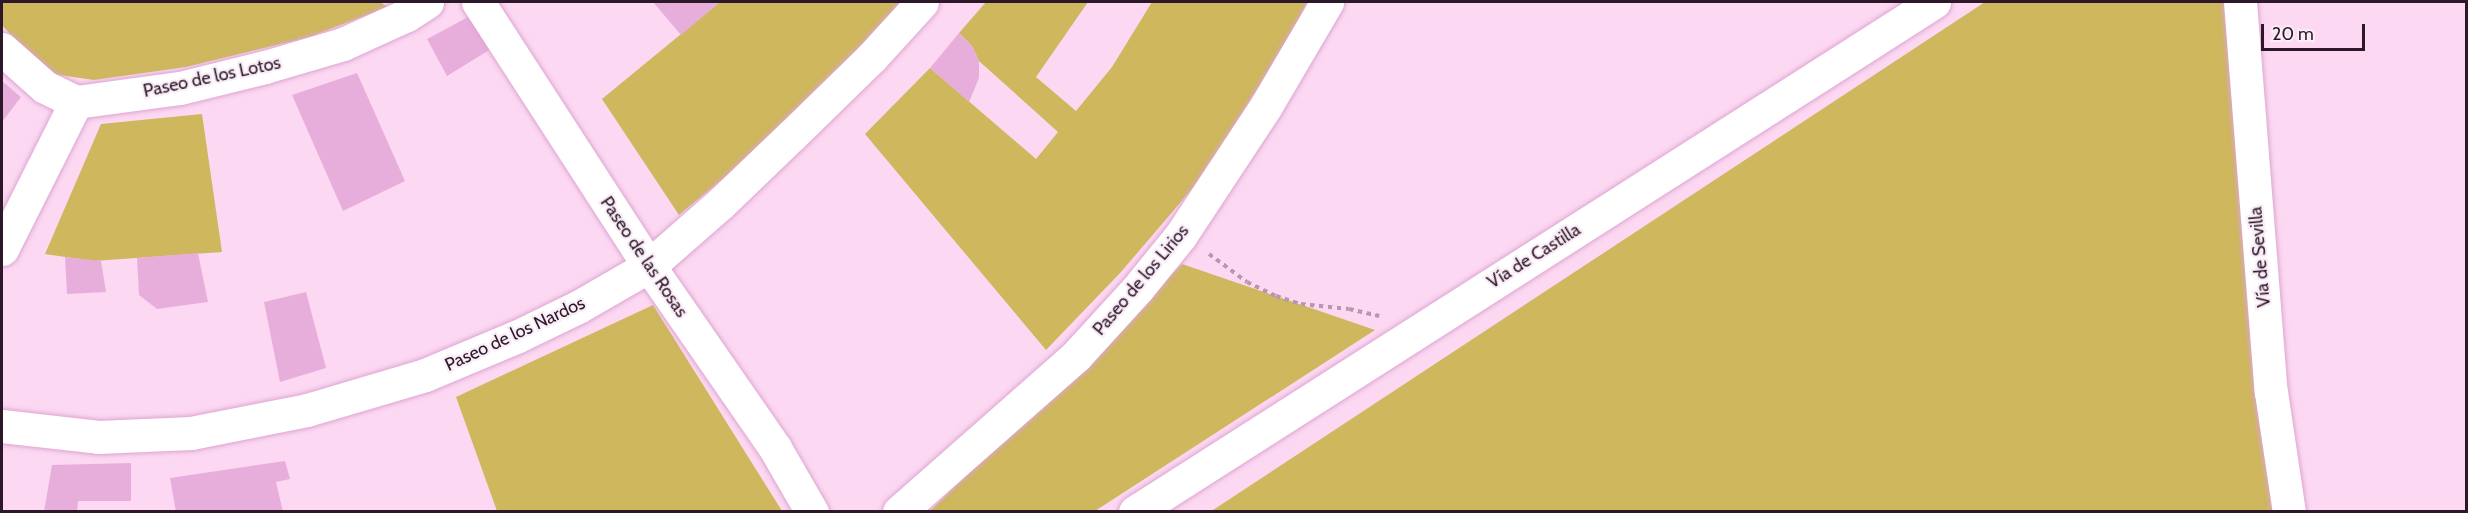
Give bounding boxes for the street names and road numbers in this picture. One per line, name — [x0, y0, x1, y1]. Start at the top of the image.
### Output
street label: Paseo de los Lotos — [141, 52, 283, 102]
street label: Paseo de las Rosas — [596, 193, 692, 321]
street label: Vía de Sevilla — [2245, 206, 2275, 308]
street label: Vía de Castilla — [1483, 219, 1585, 293]
street label: Paseo de los Lirios — [1088, 220, 1194, 340]
street label: Paseo de los Nardos — [442, 292, 588, 376]

